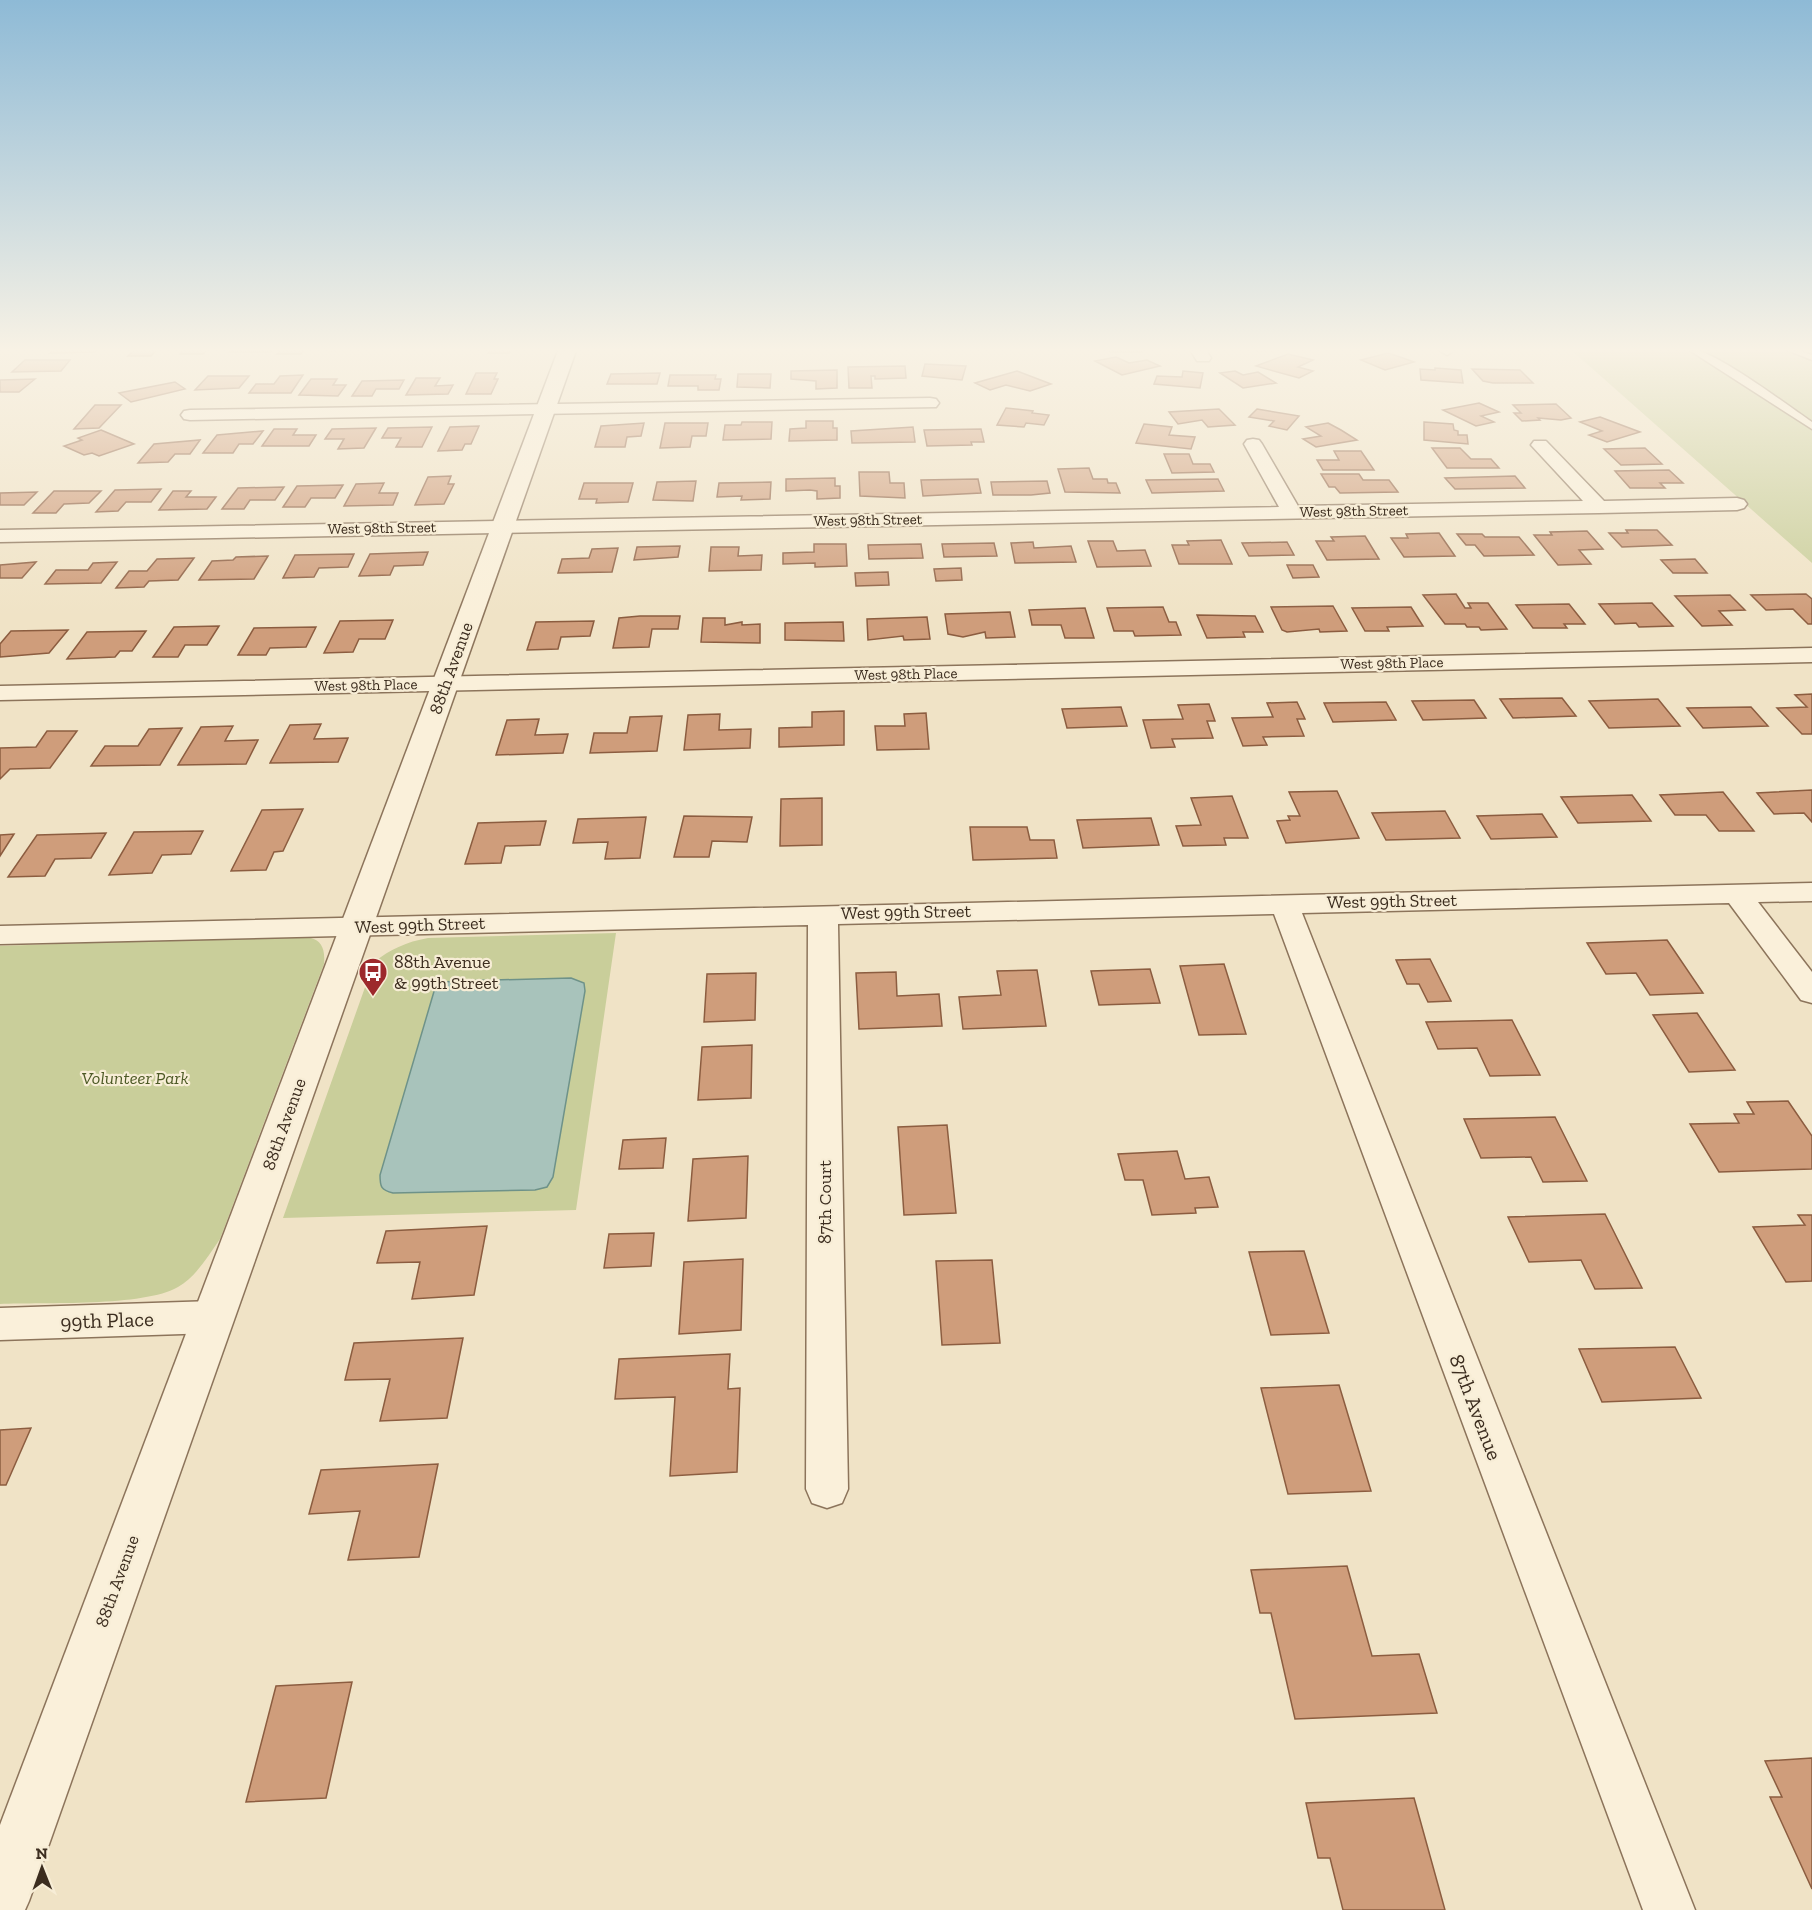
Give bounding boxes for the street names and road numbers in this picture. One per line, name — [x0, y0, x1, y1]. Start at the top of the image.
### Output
street label: West 98th Street — [1299, 501, 1409, 521]
street label: West 98th Street — [813, 510, 923, 530]
street label: West 98th Street — [327, 518, 437, 538]
street label: 88th Avenue — [424, 619, 478, 717]
street label: West 98th Place — [1340, 653, 1444, 673]
street label: West 98th Place — [854, 664, 958, 684]
street label: West 98th Place — [314, 675, 418, 695]
street label: West 99th Street — [1327, 889, 1458, 913]
street label: West 99th Street — [841, 900, 972, 924]
street label: West 99th Street — [354, 912, 486, 938]
street label: 88th Avenue — [257, 1075, 311, 1173]
street label: 87th Court — [814, 1160, 836, 1244]
street label: 99th Place — [60, 1306, 154, 1334]
street label: 87th Avenue — [1444, 1351, 1508, 1464]
street label: 88th Avenue — [90, 1532, 144, 1630]

